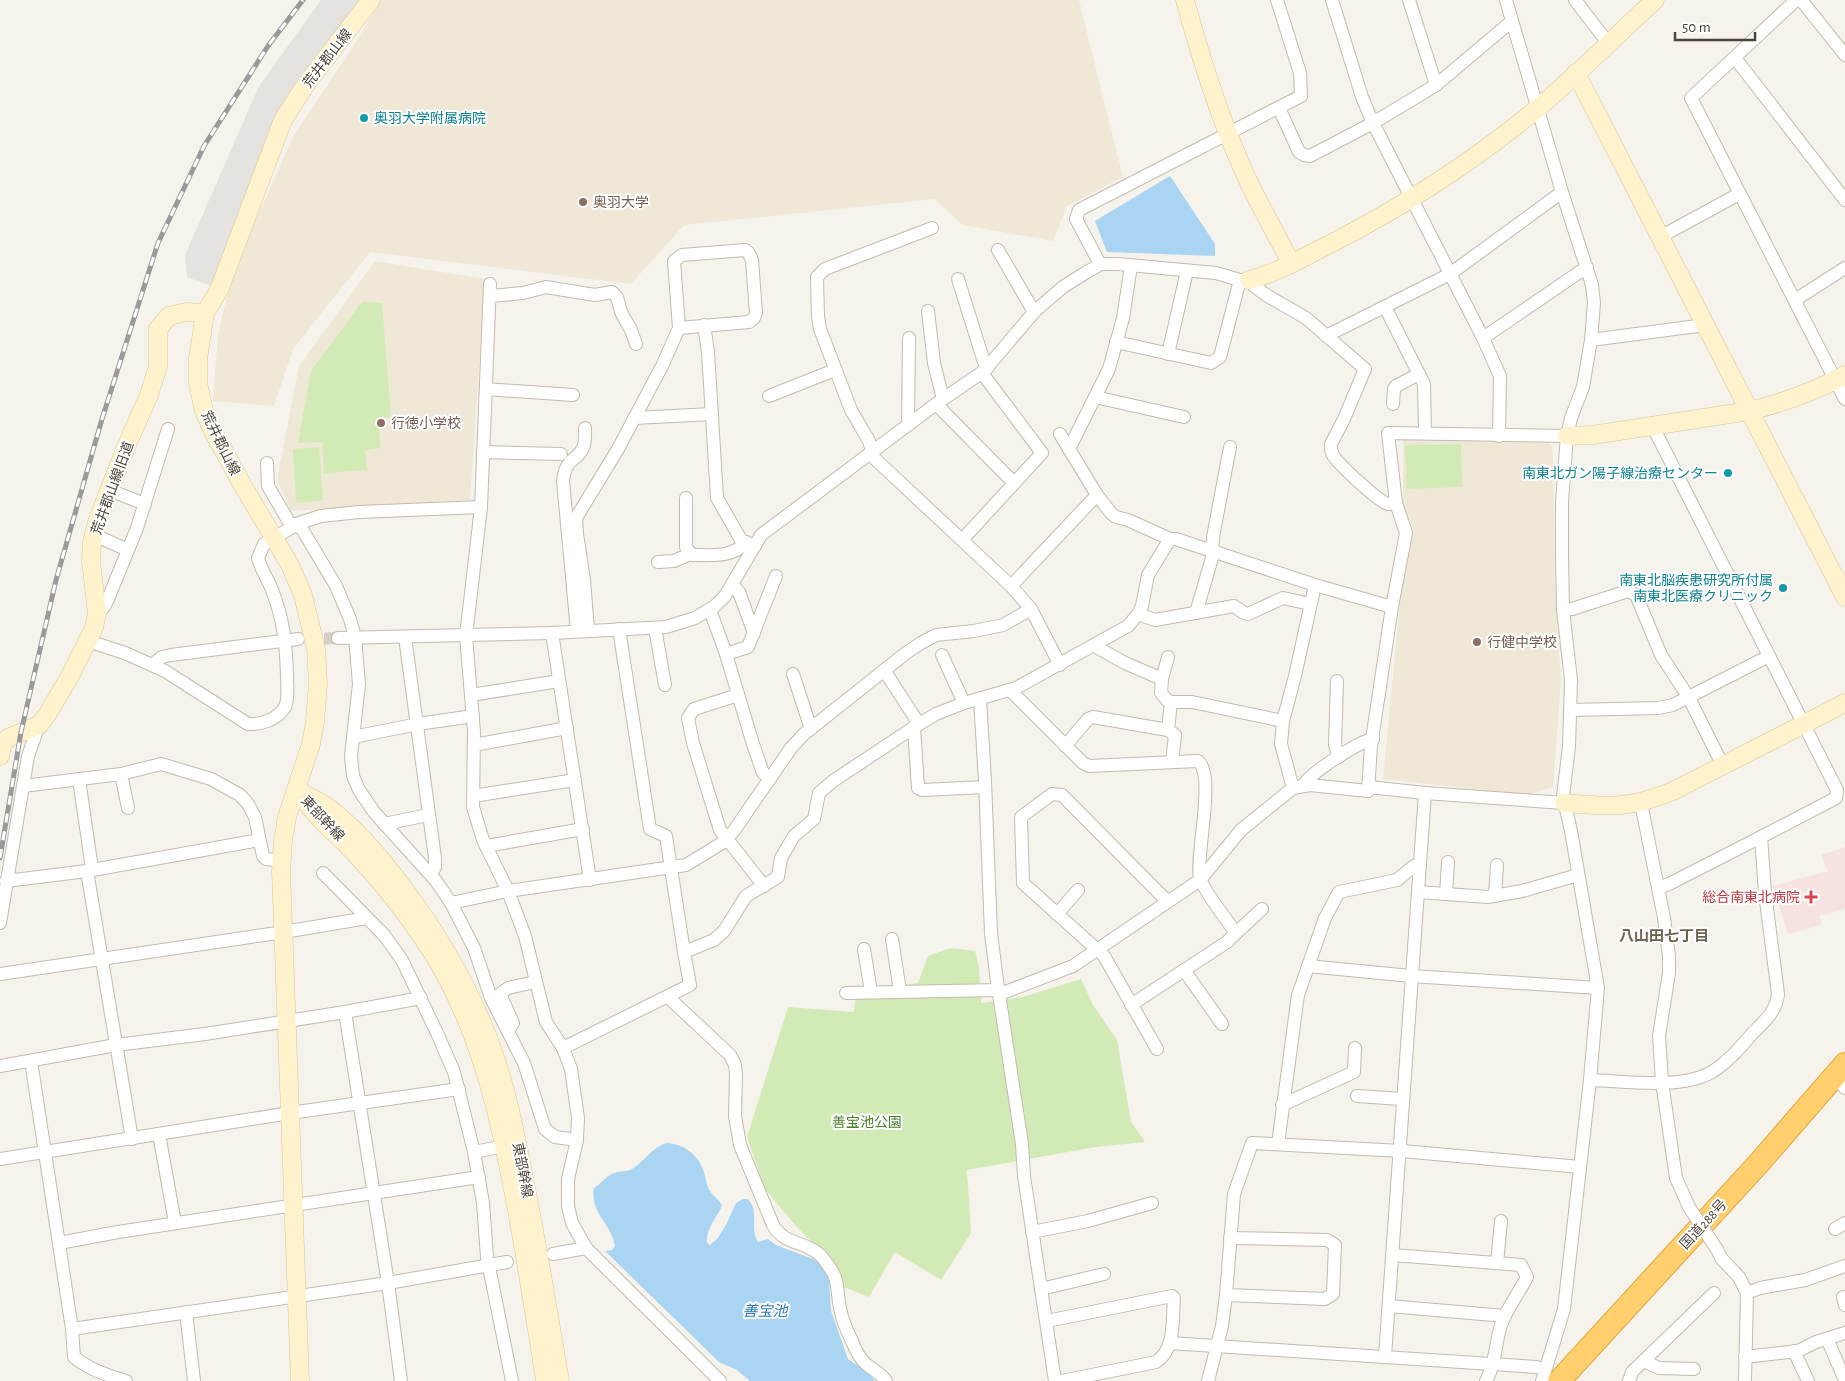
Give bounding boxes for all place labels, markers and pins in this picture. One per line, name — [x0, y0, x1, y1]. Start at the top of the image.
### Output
place label: 奥羽大学附属病院 — [374, 110, 486, 126]
marker: 奥羽大学附属病院 — [358, 112, 370, 124]
place label: 奥羽大学 — [593, 195, 649, 210]
marker: 奥羽大学 — [577, 196, 589, 208]
place label: 行徳小学校 — [391, 416, 461, 431]
marker: 行徳小学校 — [375, 417, 387, 429]
place label: 南東北ガン陽子線治療センター — [1522, 465, 1718, 481]
marker: 南東北ガン陽子線治療センター — [1722, 467, 1734, 479]
place label: 南東北脳疾患研究所付属 南東北医療クリニック — [1619, 572, 1773, 604]
marker: 南東北脳疾患研究所付属 南東北医療クリニック — [1777, 582, 1789, 594]
place label: 行健中学校 — [1487, 634, 1557, 650]
marker: 行健中学校 — [1471, 636, 1483, 648]
place label: 総合南東北病院 — [1702, 889, 1800, 905]
marker: 総合南東北病院 — [1804, 890, 1818, 904]

